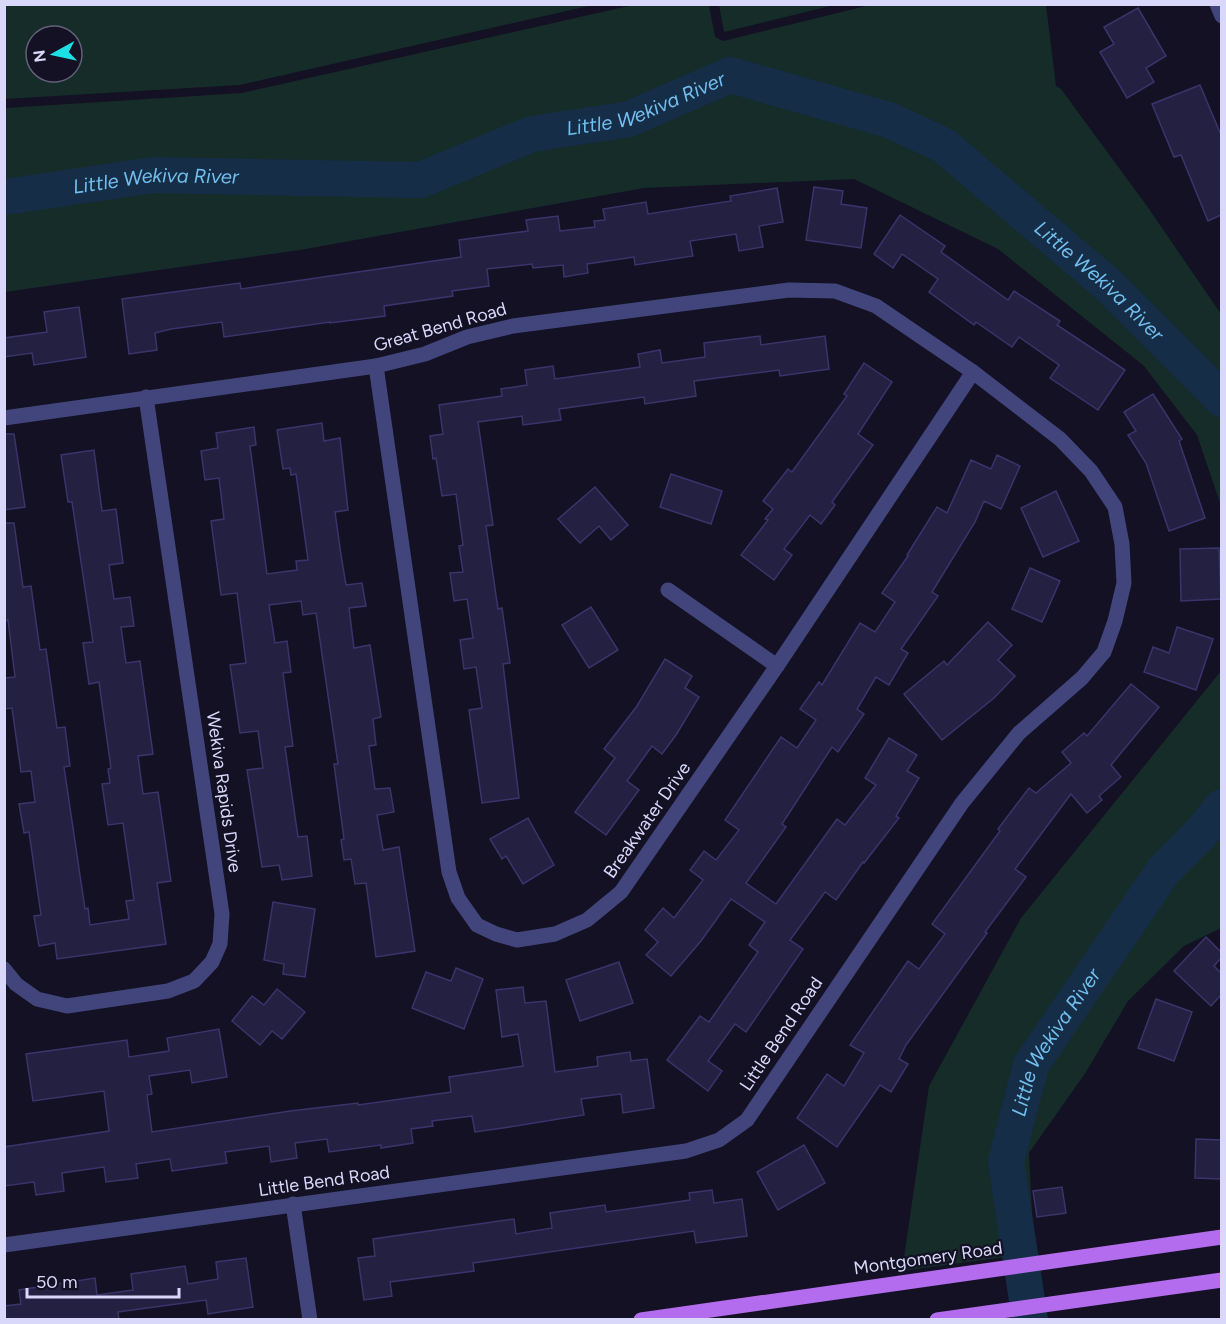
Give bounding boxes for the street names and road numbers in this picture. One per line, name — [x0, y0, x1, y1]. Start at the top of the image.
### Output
street label: Great Bend Road — [371, 297, 509, 357]
street label: Wekiva Rapids Drive — [202, 710, 246, 874]
street label: Breakwater Drive — [599, 758, 695, 882]
street label: Little Bend Road — [735, 973, 827, 1095]
street label: Little Bend Road — [257, 1161, 391, 1201]
street label: Montgomery Road — [852, 1237, 1004, 1279]

